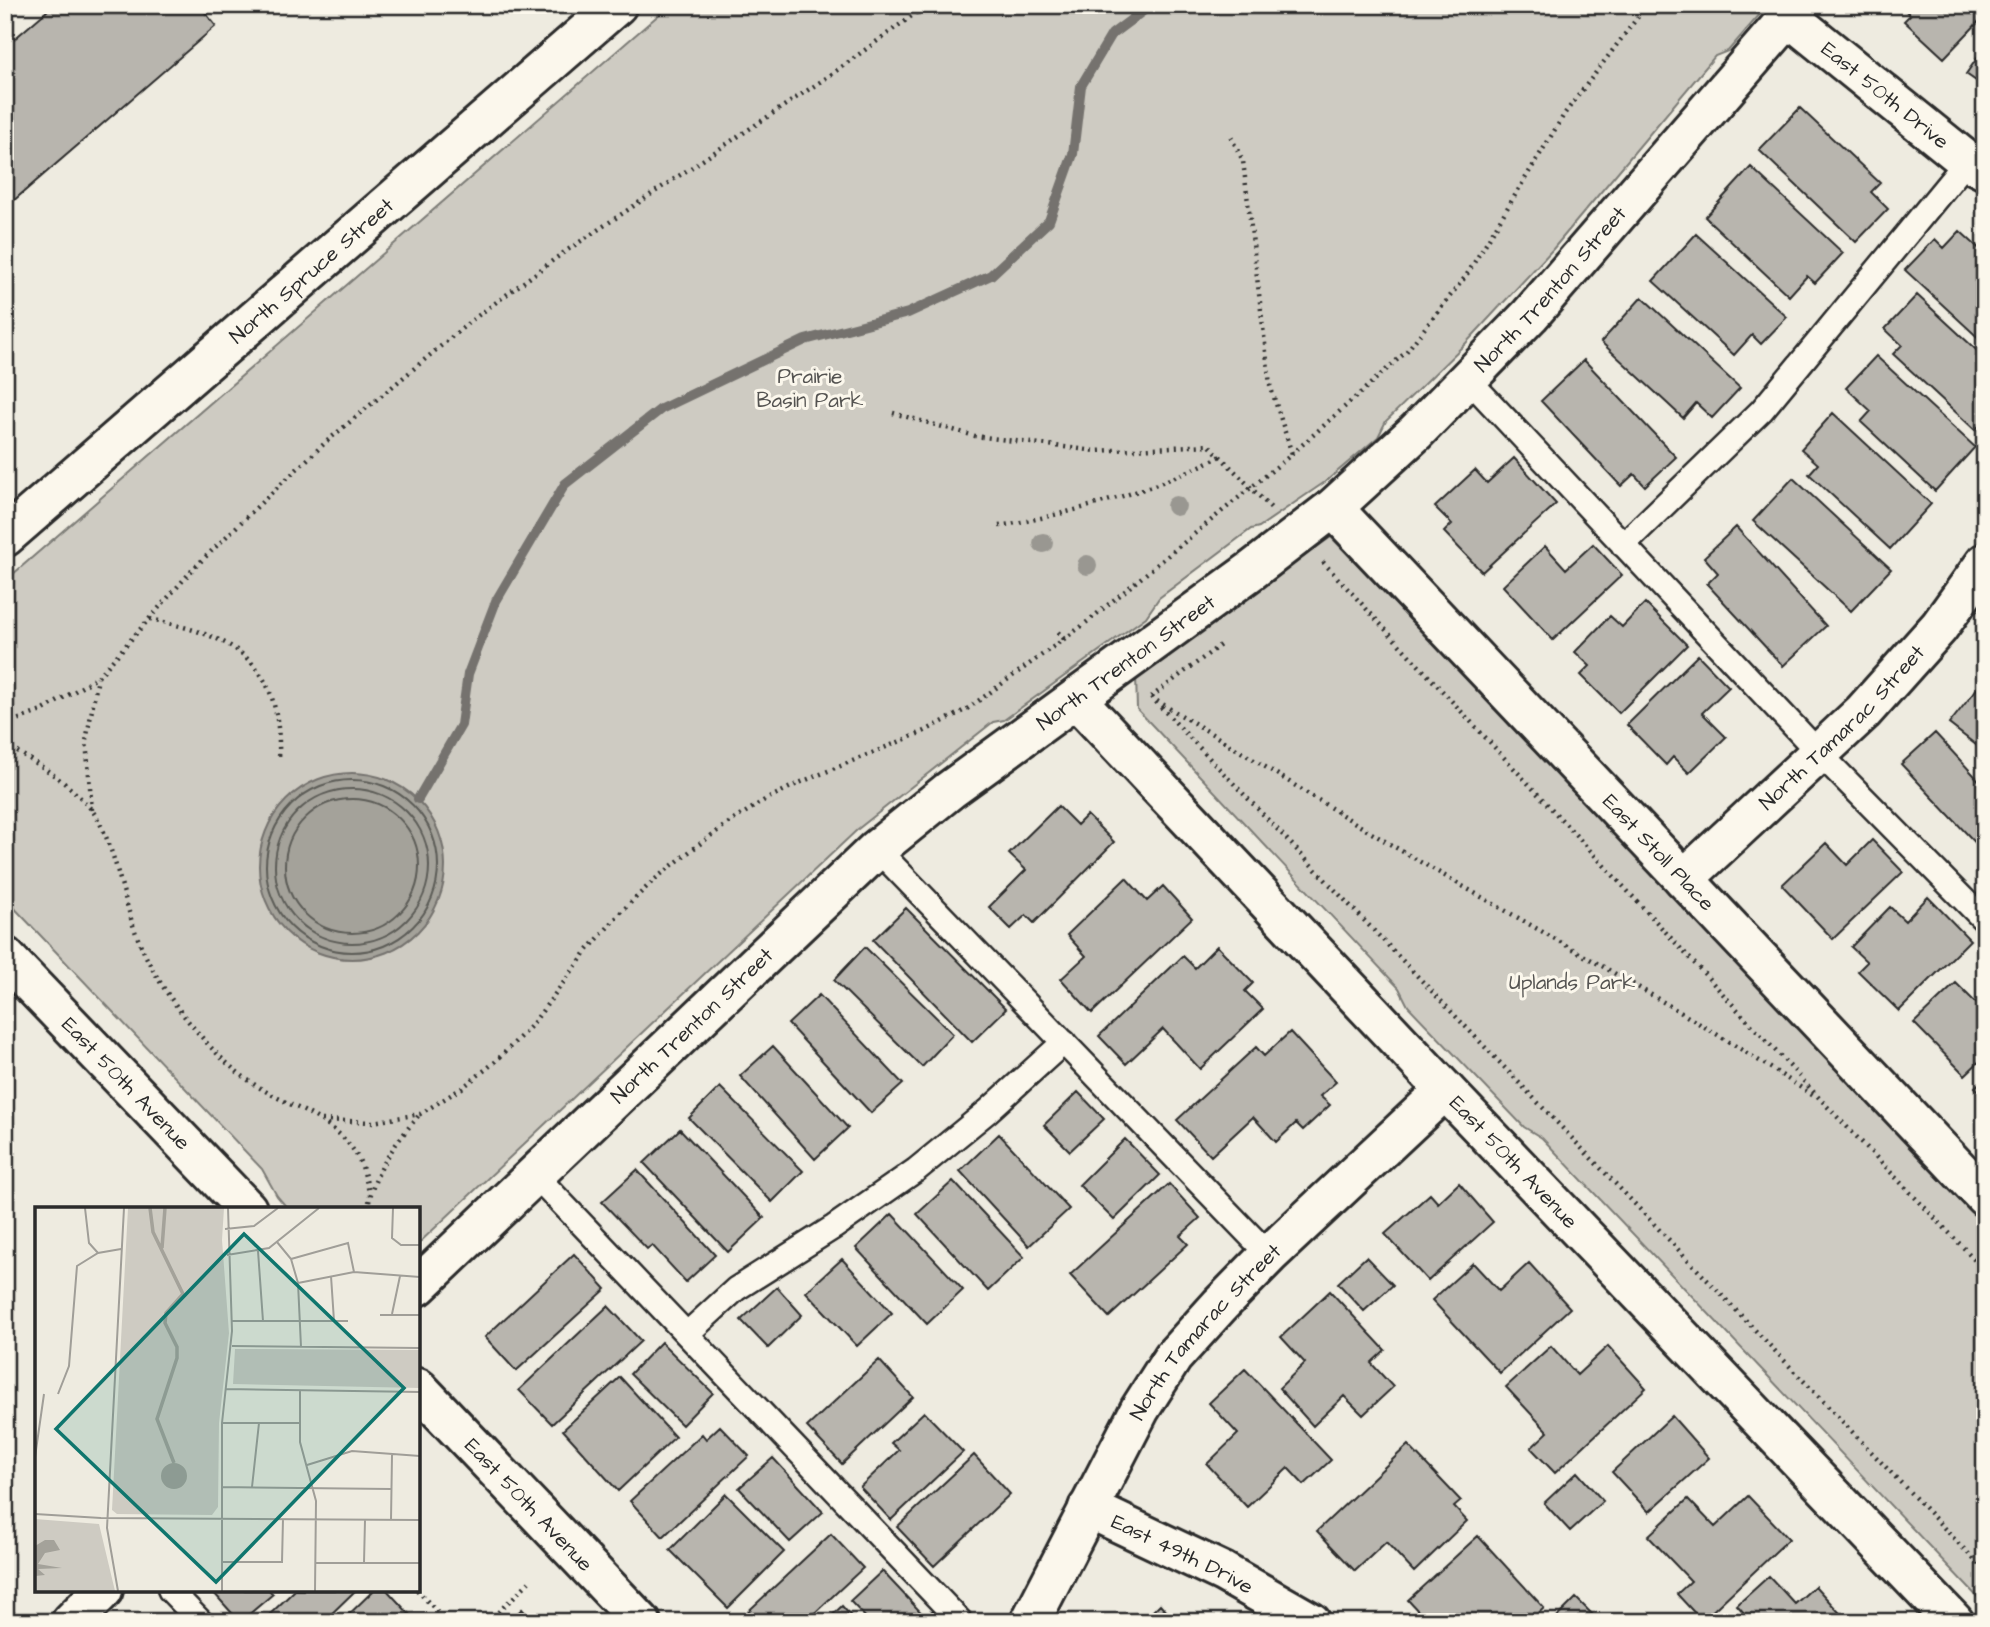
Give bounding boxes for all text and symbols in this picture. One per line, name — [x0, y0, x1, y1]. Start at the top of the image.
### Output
street label: East 50th Drive — [1815, 35, 1955, 156]
street label: North Spruce Street — [223, 191, 401, 351]
street label: North Trenton Street — [1468, 200, 1633, 379]
park label: Prairie Basin Park — [757, 362, 863, 415]
street label: North Trenton Street — [1031, 587, 1222, 737]
street label: North Tamarac Street — [1753, 638, 1932, 817]
street label: East Stoll Place — [1596, 788, 1721, 918]
street label: North Trenton Street — [604, 941, 780, 1110]
park label: Uplands Park — [1509, 968, 1635, 998]
street label: East 50th Avenue — [55, 1011, 197, 1156]
street label: East 50th Avenue — [1443, 1089, 1584, 1235]
inset map — [35, 1207, 420, 1592]
street label: North Tamarac Street — [1123, 1237, 1288, 1425]
street label: East 50th Avenue — [458, 1432, 599, 1578]
street label: East 49th Drive — [1106, 1507, 1259, 1601]

